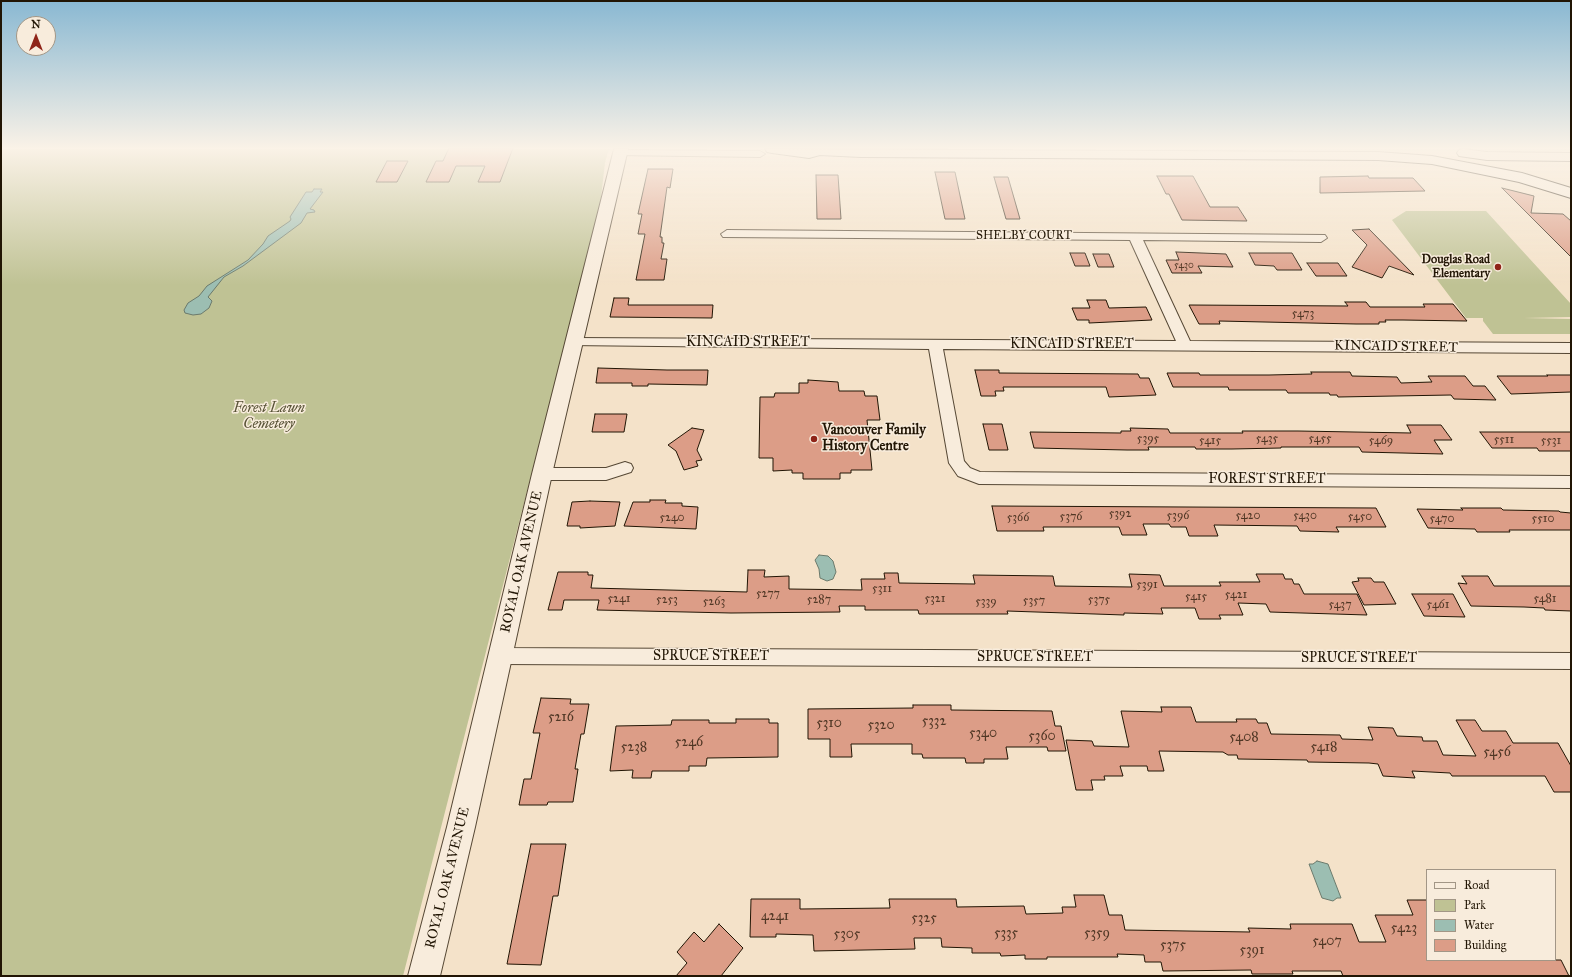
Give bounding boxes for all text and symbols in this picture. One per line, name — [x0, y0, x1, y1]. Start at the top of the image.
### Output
north arrow — [16, 16, 56, 56]
text: N — [31, 18, 41, 31]
street label: SHELBY COURT — [976, 229, 1072, 243]
place label: Douglas Road Elementary — [1422, 253, 1490, 281]
house number: 5430 — [1174, 260, 1194, 272]
marker: Douglas Road Elementary — [1493, 262, 1503, 272]
house number: 5473 — [1292, 307, 1314, 321]
street label: KINCAID STREET — [686, 335, 810, 351]
street label: KINCAID STREET — [1010, 337, 1134, 353]
street label: KINCAID STREET — [1334, 338, 1458, 356]
park label: Forest Lawn Cemetery — [233, 401, 305, 434]
place label: Vancouver Family History Centre — [822, 423, 926, 456]
house number: 5395 — [1137, 432, 1159, 446]
house number: 5435 — [1256, 432, 1278, 446]
house number: 5455 — [1308, 432, 1332, 446]
house number: 5511 — [1494, 433, 1514, 447]
marker: Vancouver Family History Centre — [809, 434, 819, 444]
house number: 5415 — [1199, 434, 1221, 448]
house number: 5469 — [1369, 434, 1393, 448]
house number: 5531 — [1541, 434, 1561, 448]
street label: FOREST STREET — [1208, 472, 1326, 488]
street label: ROYAL OAK AVENUE — [497, 489, 547, 635]
house number: 5392 — [1109, 507, 1131, 521]
house number: 5396 — [1167, 509, 1189, 523]
house number: 5420 — [1236, 509, 1260, 523]
house number: 5430 — [1293, 509, 1317, 523]
house number: 5376 — [1060, 510, 1082, 524]
house number: 5450 — [1348, 510, 1372, 524]
house number: 5240 — [659, 511, 685, 525]
house number: 5366 — [1007, 511, 1029, 525]
house number: 5470 — [1430, 512, 1454, 526]
house number: 5510 — [1532, 512, 1554, 526]
house number: 5391 — [1136, 578, 1158, 592]
house number: 5311 — [872, 582, 892, 596]
house number: 5277 — [756, 587, 780, 601]
house number: 5421 — [1225, 588, 1247, 602]
house number: 5415 — [1185, 590, 1207, 604]
house number: 5241 — [608, 592, 630, 606]
house number: 5321 — [924, 592, 946, 606]
house number: 5481 — [1533, 592, 1557, 606]
house number: 5253 — [656, 593, 678, 607]
house number: 5287 — [807, 593, 831, 607]
house number: 5375 — [1088, 593, 1110, 607]
house number: 5357 — [1023, 594, 1045, 608]
house number: 5263 — [703, 595, 725, 609]
house number: 5339 — [975, 595, 997, 609]
house number: 5437 — [1328, 598, 1352, 612]
house number: 5461 — [1427, 598, 1449, 612]
street label: SPRUCE STREET — [653, 649, 769, 665]
street label: SPRUCE STREET — [977, 650, 1093, 666]
street label: SPRUCE STREET — [1301, 651, 1417, 667]
house number: 5216 — [548, 710, 574, 726]
house number: 5332 — [922, 714, 946, 730]
house number: 5310 — [816, 716, 842, 732]
house number: 5320 — [867, 718, 895, 734]
house number: 5340 — [969, 726, 997, 742]
house number: 5360 — [1028, 729, 1056, 745]
house number: 5408 — [1229, 730, 1259, 746]
house number: 5246 — [675, 735, 703, 751]
house number: 5238 — [621, 740, 647, 756]
house number: 5418 — [1311, 740, 1337, 756]
house number: 5456 — [1483, 745, 1511, 761]
street label: ROYAL OAK AVENUE — [422, 805, 474, 951]
legend — [1426, 869, 1556, 961]
text: Road — [1464, 878, 1490, 892]
text: Park — [1464, 898, 1486, 912]
house number: 4241 — [761, 909, 789, 925]
house number: 5325 — [911, 911, 937, 927]
text: Water — [1464, 918, 1494, 932]
house number: 5423 — [1391, 921, 1417, 937]
house number: 5335 — [994, 926, 1018, 942]
house number: 5359 — [1084, 926, 1110, 942]
house number: 5305 — [834, 927, 860, 943]
house number: 5407 — [1312, 934, 1342, 950]
house number: 5375 — [1160, 938, 1186, 954]
text: Building — [1464, 938, 1506, 952]
house number: 5391 — [1239, 943, 1265, 959]

